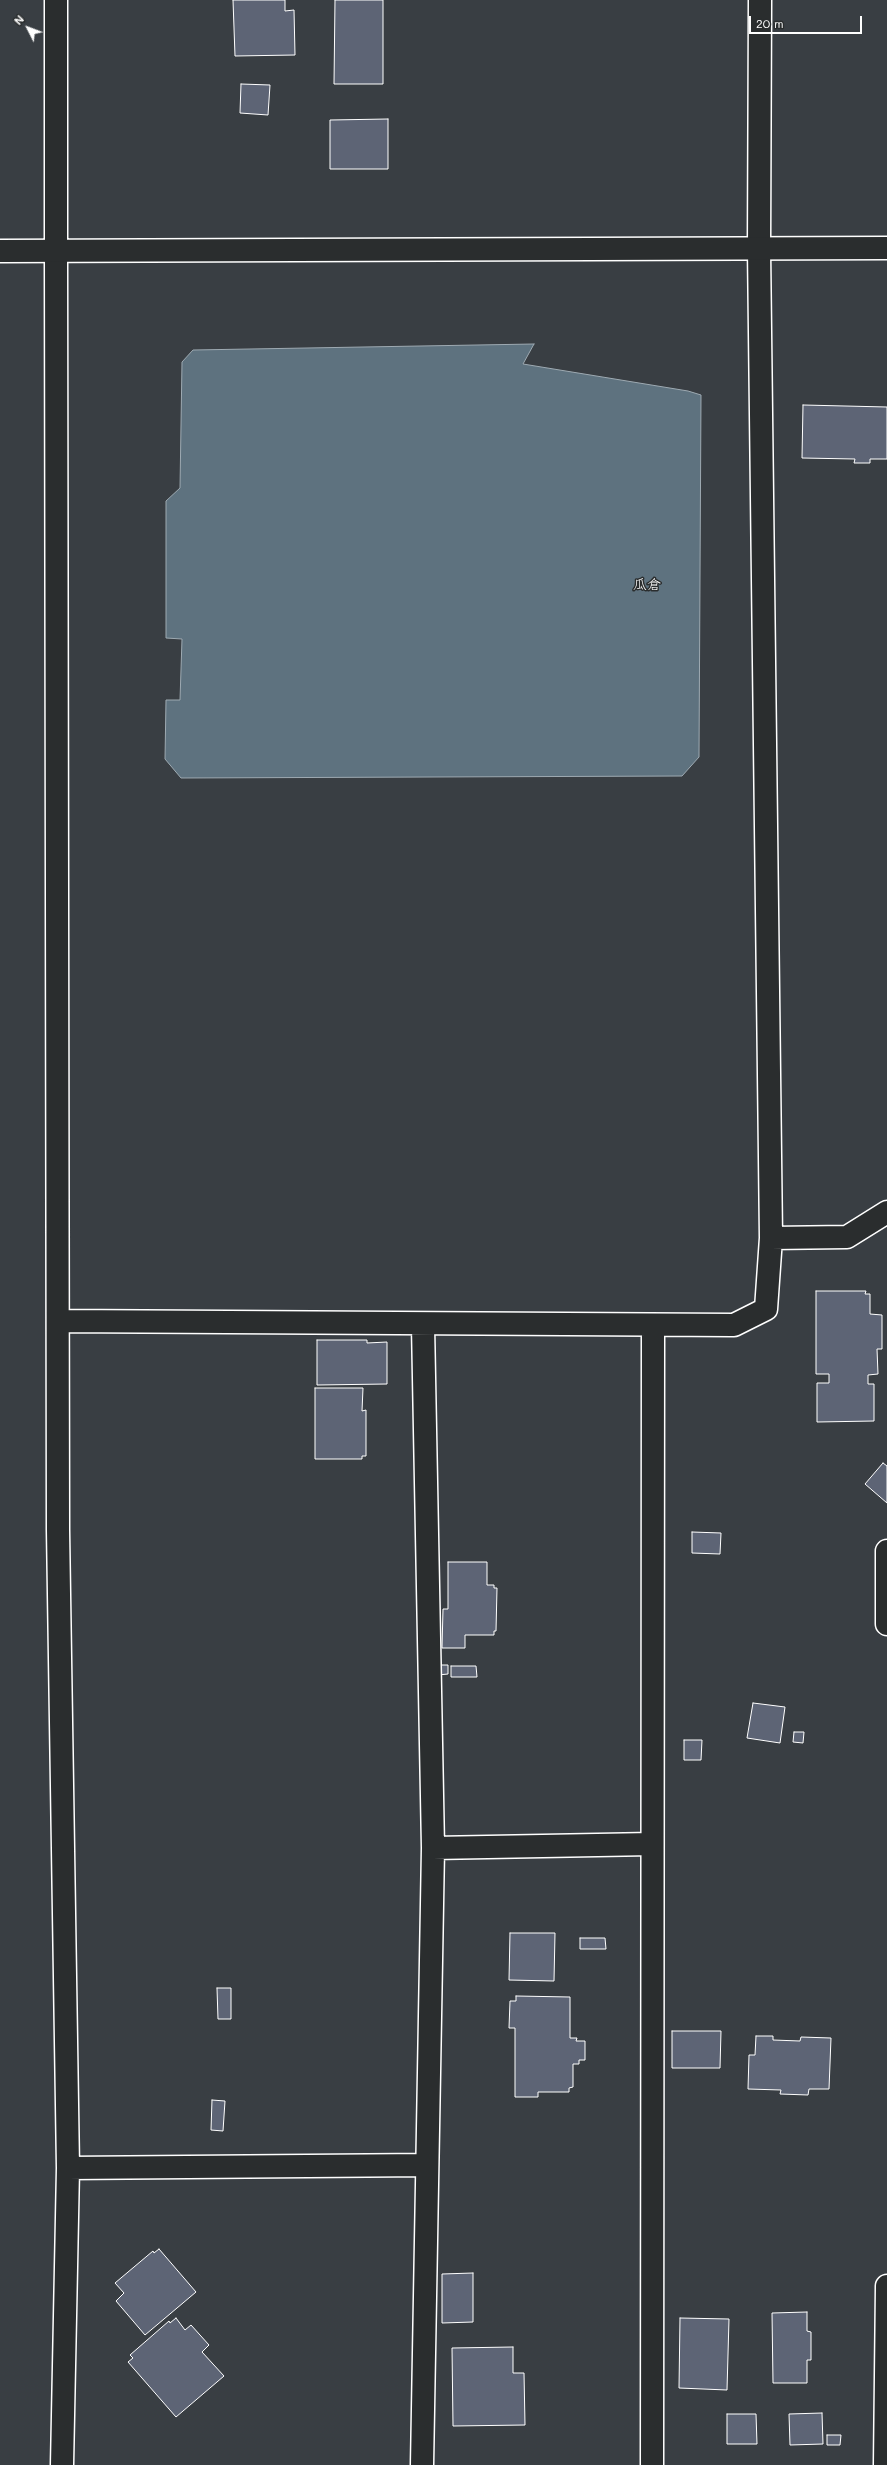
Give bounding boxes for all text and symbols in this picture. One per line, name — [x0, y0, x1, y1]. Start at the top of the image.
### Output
north arrow — [8, 8, 48, 48]
scale bar — [751, 8, 864, 34]
text: N — [10, 12, 27, 28]
text: 20 m — [756, 15, 784, 31]
district label: 瓜倉 — [633, 577, 661, 593]

